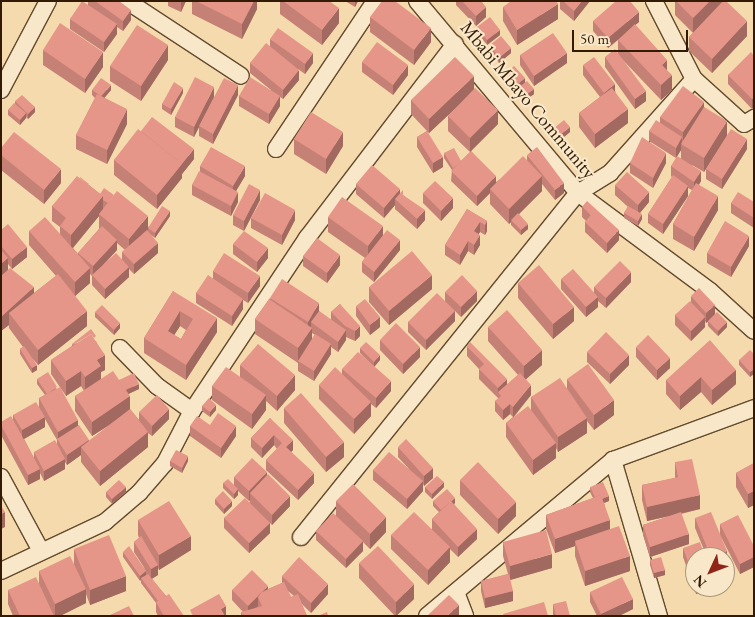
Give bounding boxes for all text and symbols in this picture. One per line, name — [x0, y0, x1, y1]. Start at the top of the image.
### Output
street label: Mbabi Mbayo Community — [455, 17, 601, 183]
scale bar — [575, 20, 691, 52]
text: 50 m — [580, 29, 609, 48]
north arrow — [685, 547, 735, 597]
text: N — [689, 571, 710, 592]

